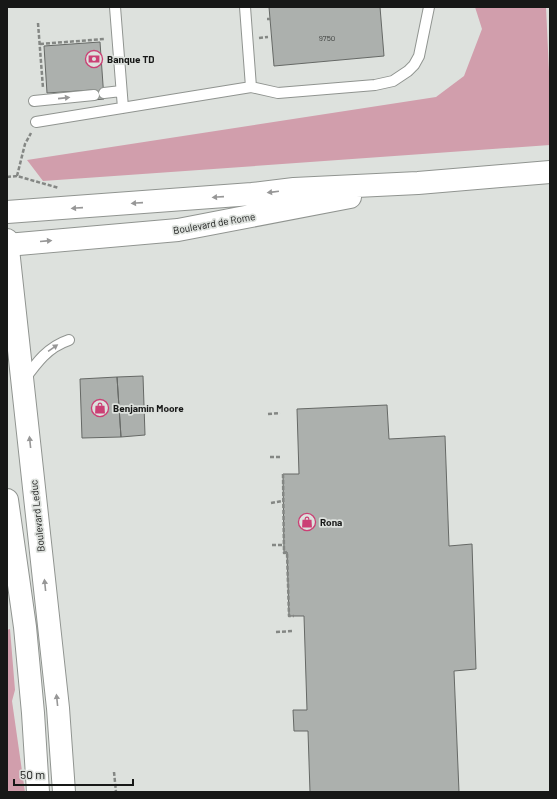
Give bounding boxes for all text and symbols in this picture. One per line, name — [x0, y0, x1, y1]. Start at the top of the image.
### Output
house number: 9750 — [319, 33, 335, 43]
bank icon: Banque TD — [84, 49, 104, 69]
place label: Banque TD — [107, 53, 155, 65]
one-way arrow — [58, 95, 70, 101]
one-way arrow — [267, 189, 279, 195]
one-way arrow — [212, 194, 224, 201]
one-way arrow — [131, 200, 143, 207]
one-way arrow — [71, 204, 83, 211]
street label: Boulevard de Rome — [172, 210, 256, 236]
one-way arrow — [40, 237, 52, 244]
one-way arrow — [47, 344, 58, 352]
shop icon: Benjamin Moore — [90, 398, 110, 418]
place label: Benjamin Moore — [113, 402, 184, 414]
one-way arrow — [26, 436, 33, 448]
street label: Boulevard Leduc — [27, 479, 47, 553]
shop icon: Rona — [297, 512, 317, 532]
place label: Rona — [320, 516, 342, 528]
one-way arrow — [41, 579, 48, 591]
one-way arrow — [54, 693, 61, 706]
scale bar — [14, 761, 133, 787]
text: 50 m — [20, 767, 45, 781]

